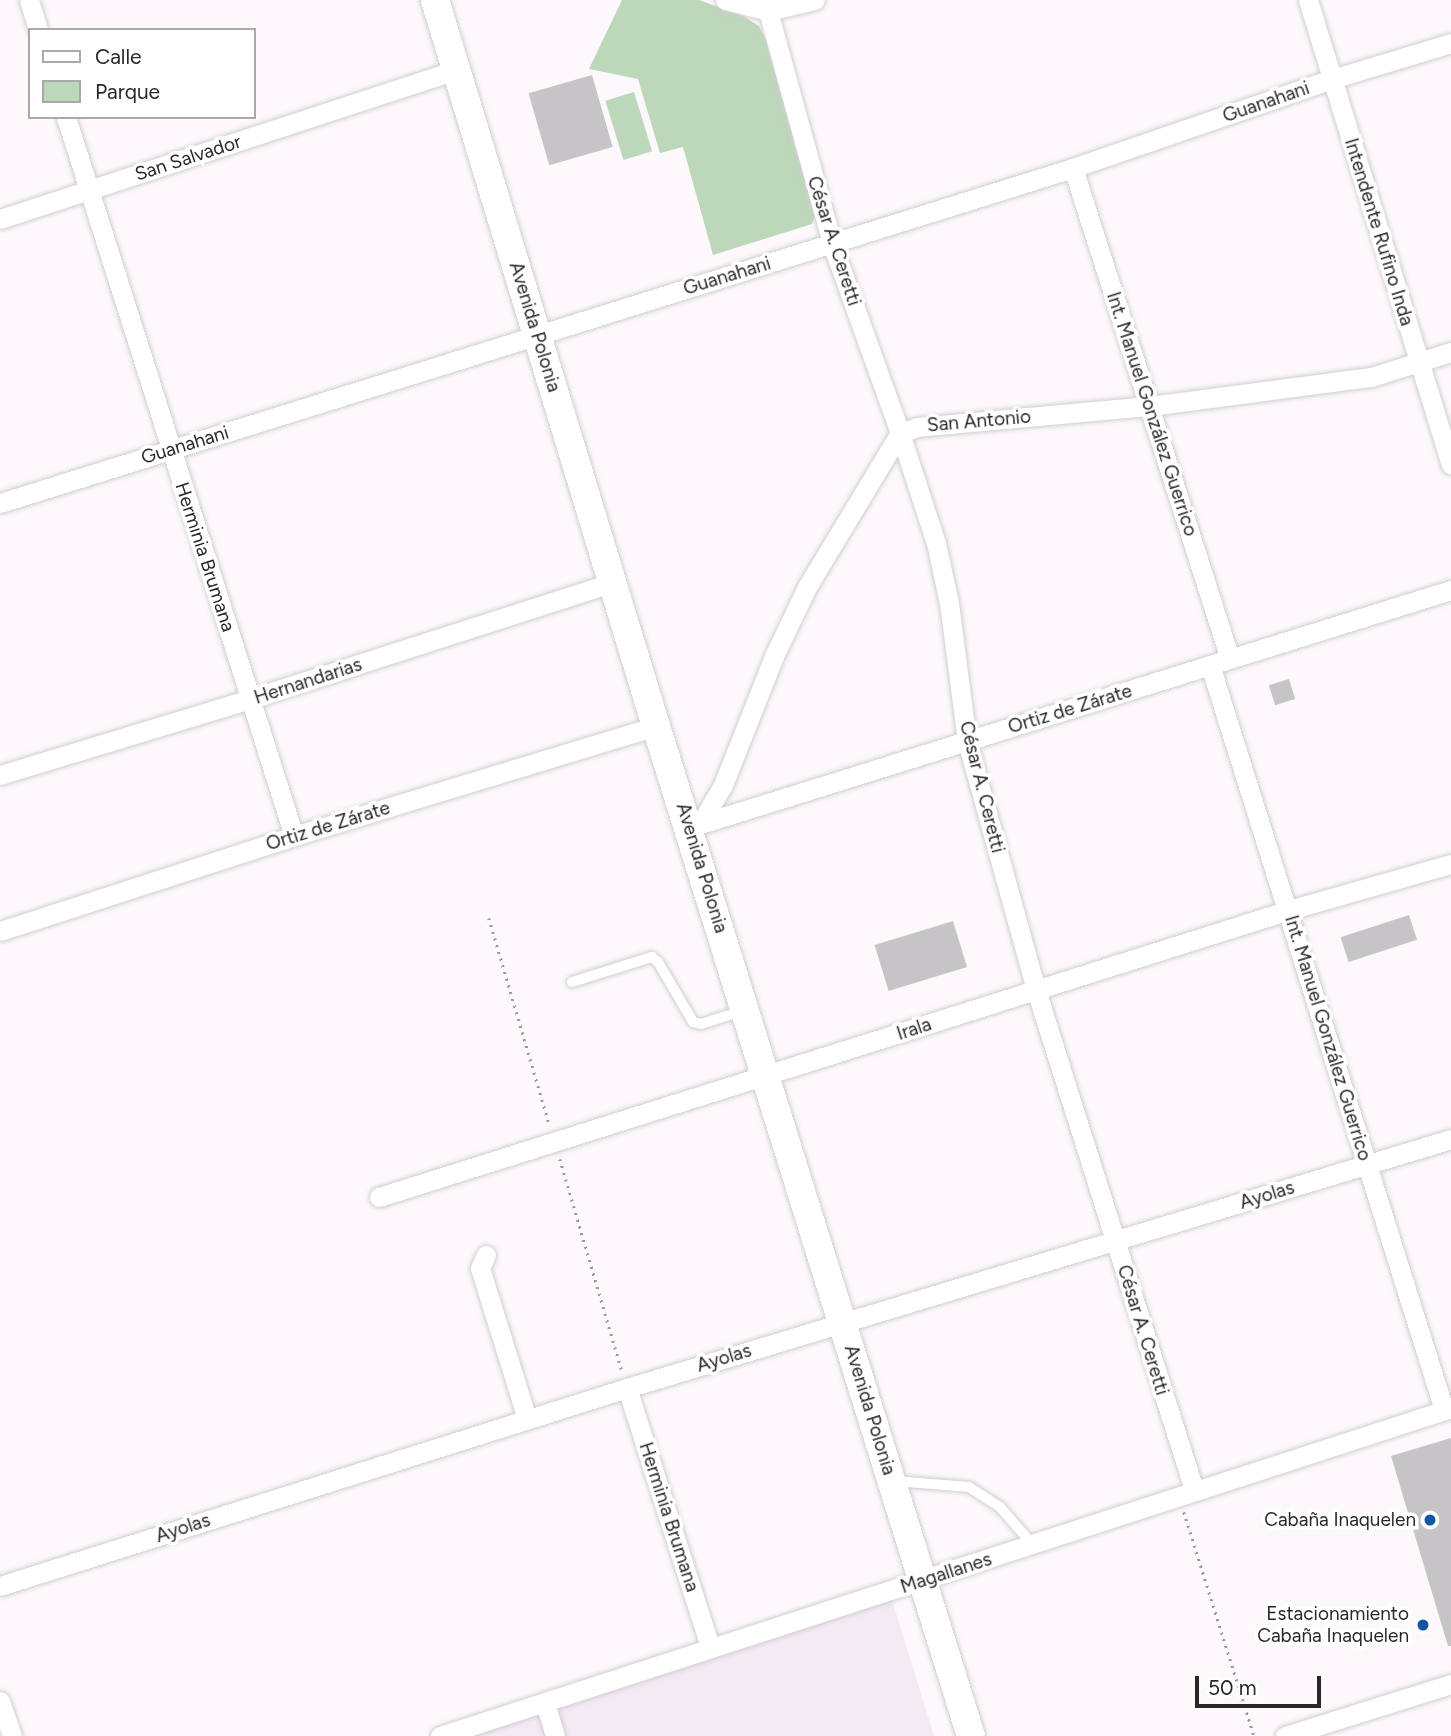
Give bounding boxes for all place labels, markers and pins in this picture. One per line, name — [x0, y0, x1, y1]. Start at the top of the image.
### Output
place label: Cabaña Inaquelen — [1264, 1509, 1416, 1531]
marker: Cabaña Inaquelen — [1422, 1512, 1438, 1528]
place label: Estacionamiento Cabaña Inaquelen — [1257, 1603, 1409, 1647]
marker: Estacionamiento Cabaña Inaquelen — [1415, 1617, 1431, 1633]

